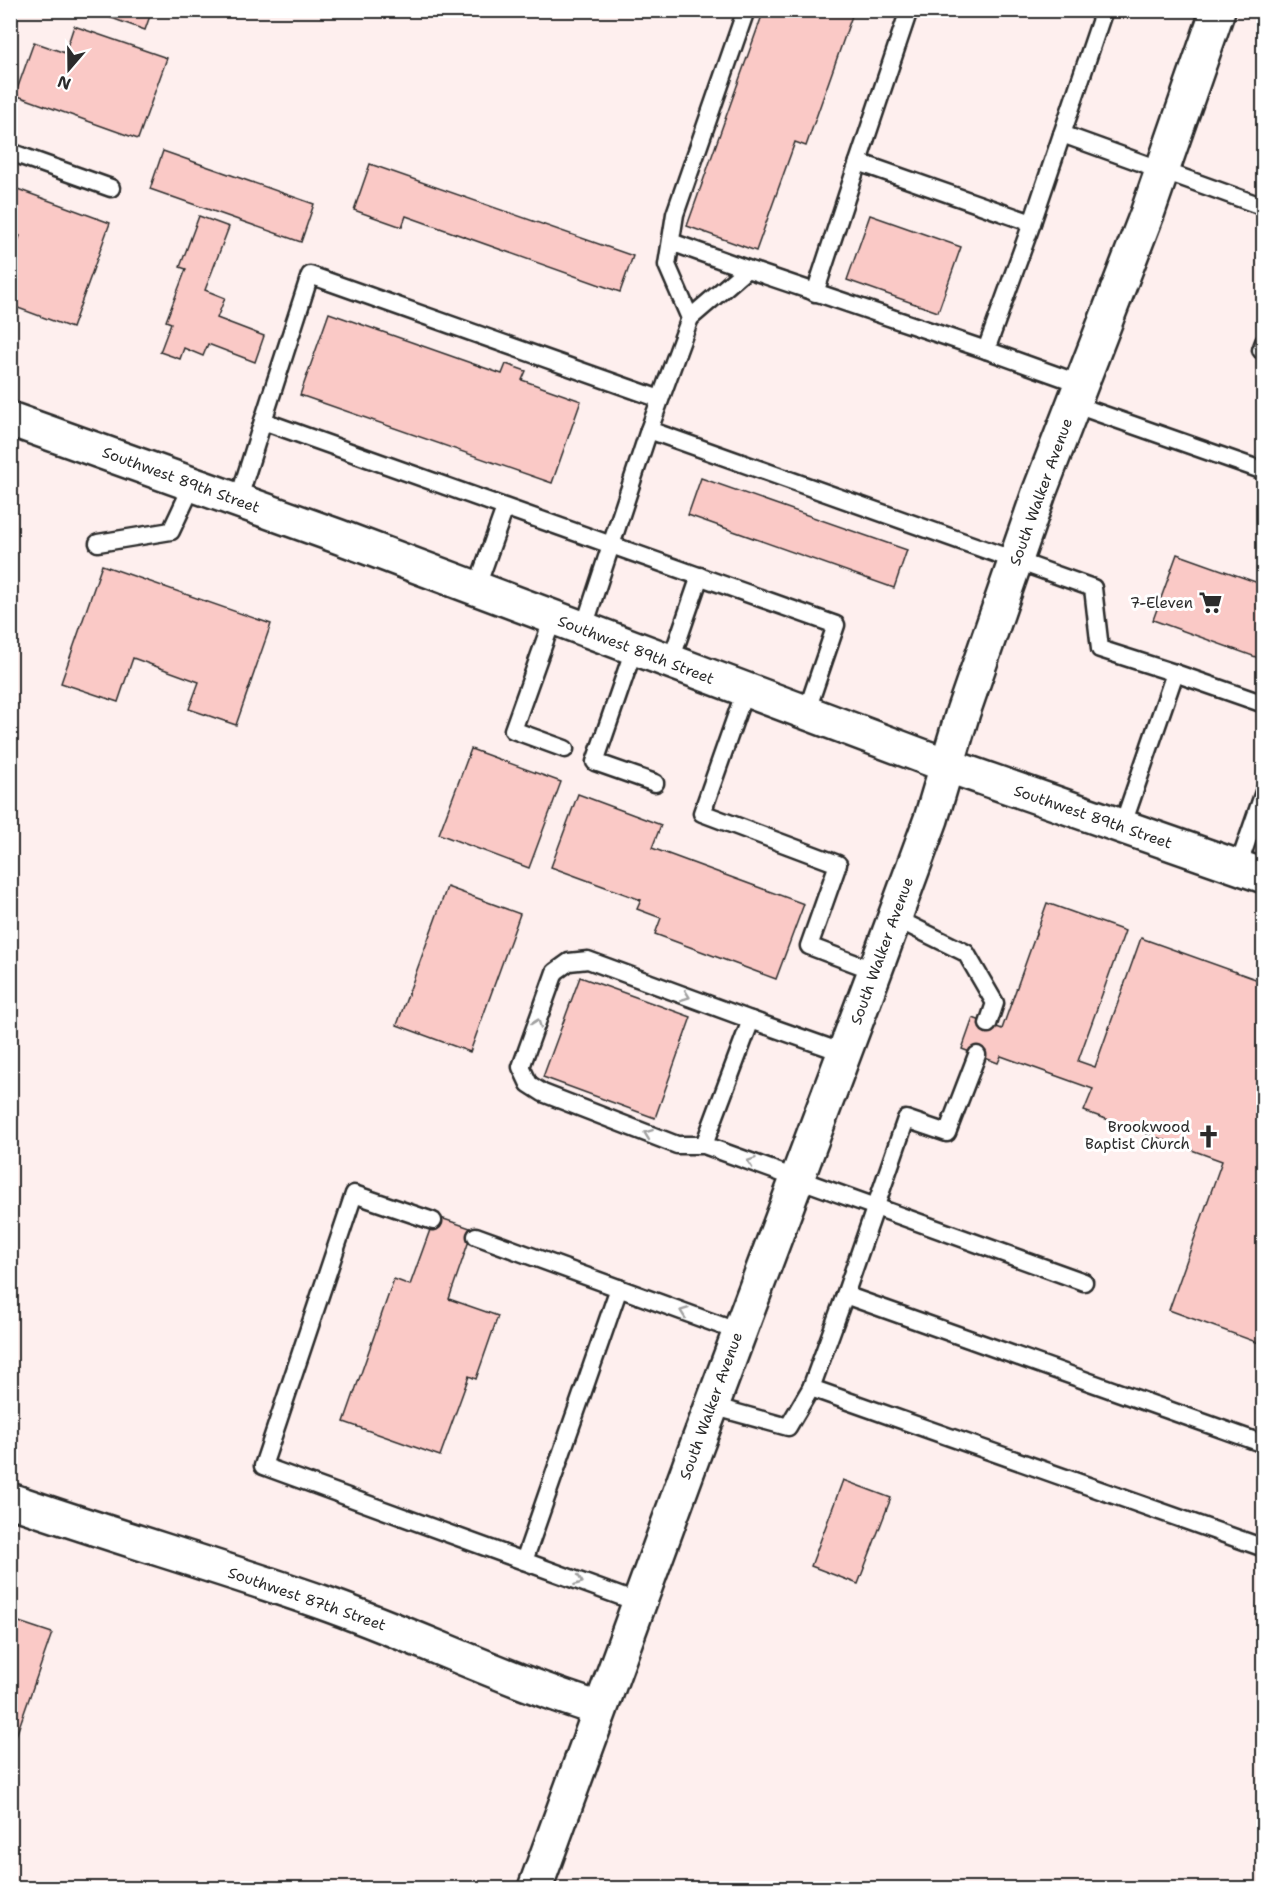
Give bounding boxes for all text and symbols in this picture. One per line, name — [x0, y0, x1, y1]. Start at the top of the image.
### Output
north arrow — [39, 39, 99, 99]
text: N — [54, 71, 74, 95]
street label: South Walker Avenue — [1005, 415, 1077, 569]
street label: Southwest 89th Street — [100, 442, 262, 518]
supermarket icon: 7-Eleven — [1198, 590, 1224, 616]
place label: 7-Eleven — [1130, 593, 1193, 613]
street label: Southwest 89th Street — [555, 611, 717, 689]
street label: Southwest 89th Street — [1011, 781, 1175, 853]
street label: South Walker Avenue — [846, 874, 918, 1028]
one-way arrow — [680, 989, 691, 1002]
one-way arrow — [529, 1018, 542, 1029]
place label: Brookwood Baptist Church — [1085, 1117, 1190, 1154]
church icon: Brookwood Baptist Church — [1195, 1123, 1221, 1149]
one-way arrow — [643, 1129, 654, 1141]
one-way arrow — [746, 1156, 757, 1169]
one-way arrow — [679, 1307, 690, 1320]
street label: South Walker Avenue — [675, 1329, 747, 1483]
street label: Southwest 87th Street — [225, 1563, 389, 1635]
one-way arrow — [573, 1573, 584, 1586]

